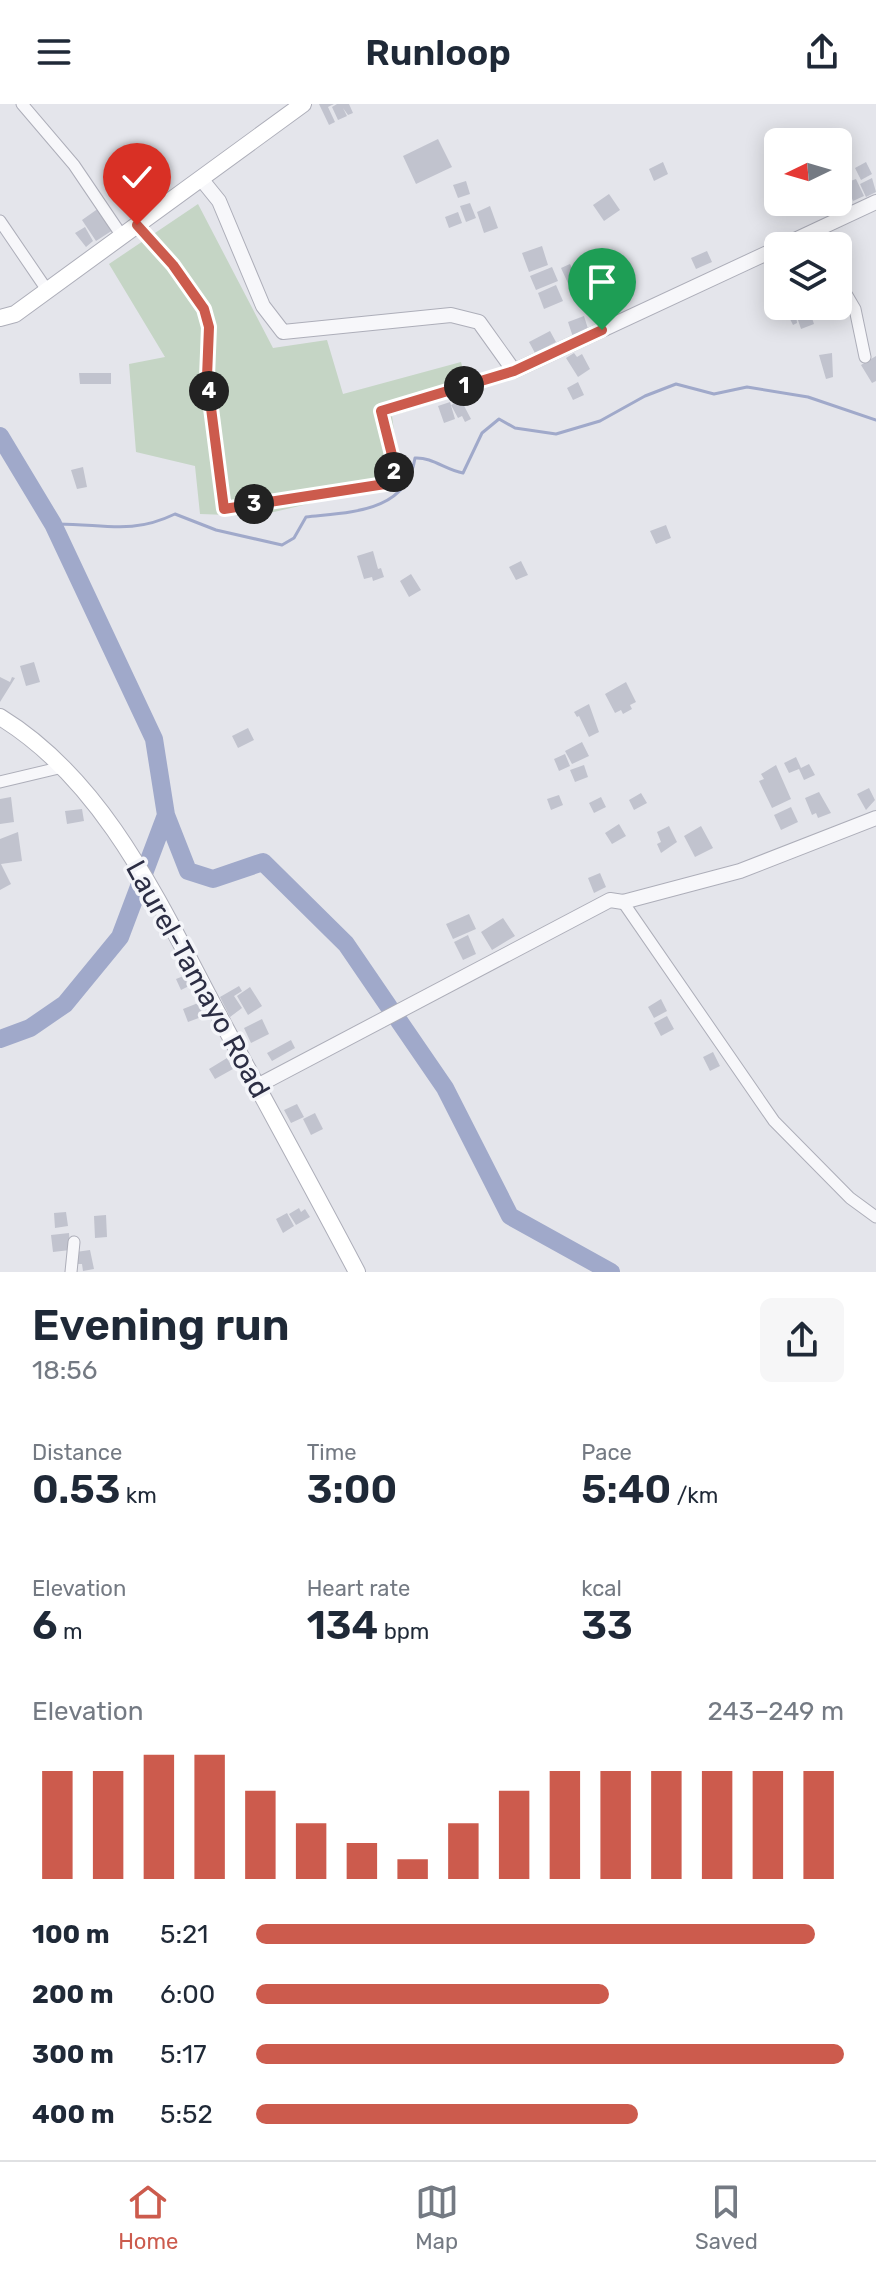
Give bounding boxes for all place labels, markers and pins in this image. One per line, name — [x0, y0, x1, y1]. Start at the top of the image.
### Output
pin — [103, 143, 171, 225]
pin — [568, 248, 636, 330]
pin: 1 — [444, 366, 484, 406]
pin: 4 — [189, 371, 229, 411]
pin: 2 — [374, 452, 414, 492]
pin: 3 — [234, 484, 274, 524]

